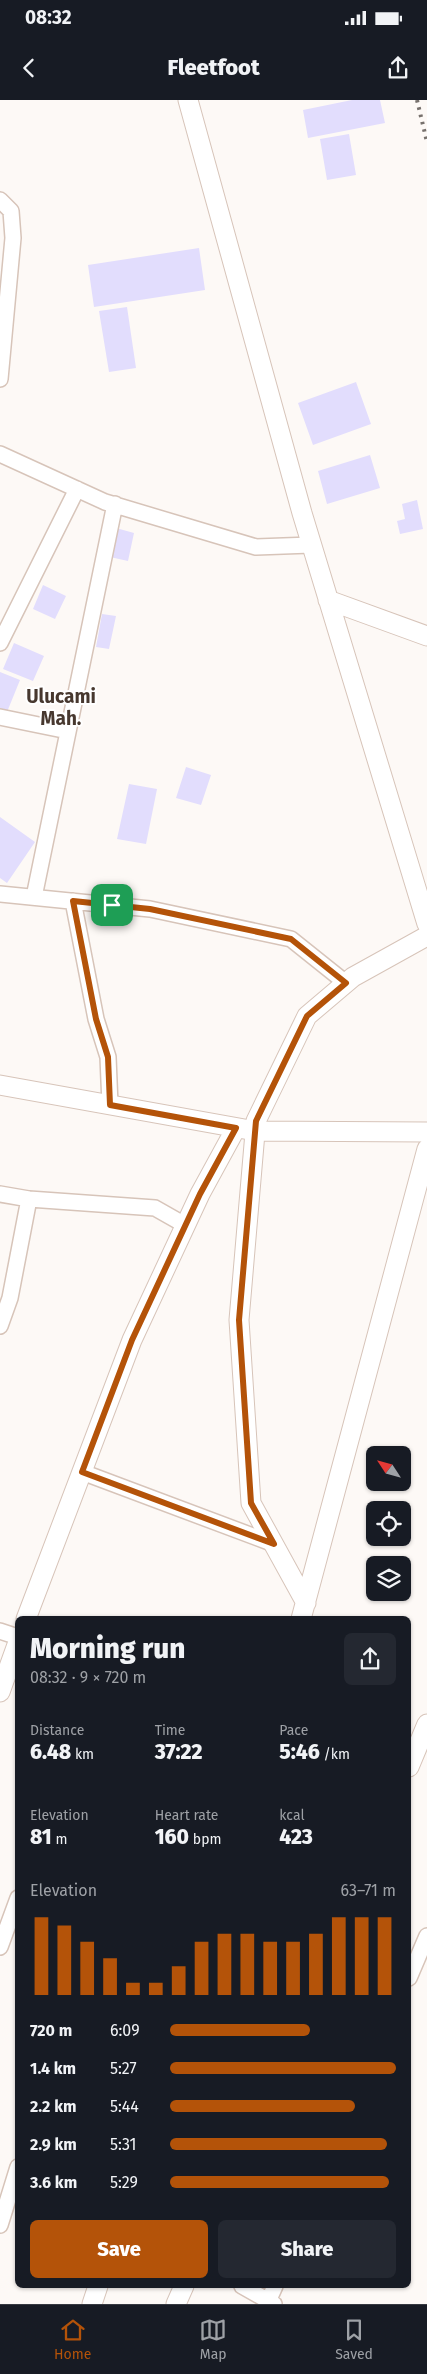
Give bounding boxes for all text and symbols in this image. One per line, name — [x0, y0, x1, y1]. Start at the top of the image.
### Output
text: 08:32 — [25, 6, 72, 29]
icon: back — [15, 54, 43, 82]
text: Fleetfoot — [167, 54, 260, 81]
icon: share — [384, 54, 412, 82]
district label: Ulucami Mah. — [26, 685, 96, 730]
pin — [91, 884, 133, 926]
icon: arrive — [98, 891, 126, 919]
north arrow — [366, 1446, 411, 1491]
map controls — [366, 1446, 411, 1601]
button: locate — [366, 1501, 411, 1546]
button: layers — [366, 1556, 411, 1601]
text: Morning run — [30, 1632, 185, 1665]
button: share — [344, 1633, 396, 1685]
text: 08:32 · 9 × 720 m — [30, 1668, 146, 1687]
text: Distance — [30, 1722, 84, 1739]
text: Time — [155, 1722, 185, 1739]
text: Pace — [279, 1722, 308, 1739]
text: 6.48 — [30, 1739, 71, 1765]
text: 37:22 — [155, 1739, 203, 1765]
text: 5:46 — [279, 1739, 320, 1765]
text: km — [71, 1746, 94, 1763]
text: /km — [320, 1746, 350, 1763]
text: Elevation — [30, 1807, 89, 1824]
text: Heart rate — [155, 1807, 218, 1824]
text: kcal — [279, 1807, 305, 1824]
text: 81 — [30, 1824, 52, 1850]
text: 160 — [155, 1824, 189, 1850]
text: 423 — [279, 1824, 313, 1850]
text: m — [52, 1831, 67, 1848]
text: bpm — [189, 1831, 221, 1848]
text: Elevation — [30, 1881, 97, 1900]
text: 63–71 m — [341, 1881, 396, 1900]
text: 720 m — [30, 2021, 72, 2040]
text: 6:09 — [110, 2021, 140, 2040]
text: 1.4 km — [30, 2059, 76, 2078]
text: 5:27 — [110, 2059, 137, 2078]
text: 2.2 km — [30, 2097, 77, 2116]
text: 5:44 — [110, 2097, 139, 2116]
text: 2.9 km — [30, 2135, 77, 2154]
text: 5:31 — [110, 2135, 137, 2154]
text: 3.6 km — [30, 2173, 77, 2192]
text: 5:29 — [110, 2173, 138, 2192]
button: Save — [30, 2220, 208, 2278]
button: Share — [218, 2220, 396, 2278]
tab: Home — [54, 2316, 91, 2363]
tab: Map — [199, 2316, 227, 2363]
tab: Saved — [335, 2316, 373, 2363]

